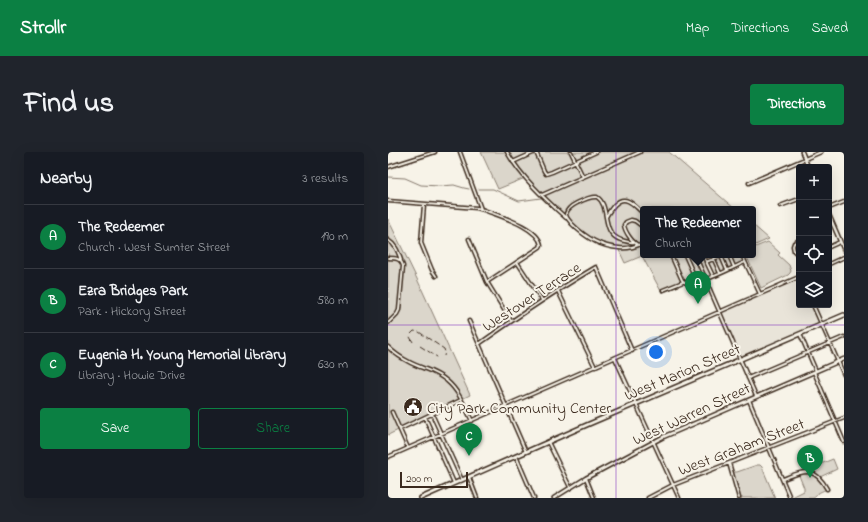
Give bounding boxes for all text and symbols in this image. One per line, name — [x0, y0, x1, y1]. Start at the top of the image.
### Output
text: Strollr — [20, 15, 66, 42]
text: Map — [686, 18, 709, 39]
text: Directions — [731, 18, 789, 39]
text: Saved — [811, 18, 848, 39]
text: Find us — [24, 84, 114, 125]
button: Directions — [750, 84, 844, 125]
map controls — [796, 164, 832, 308]
button: + — [796, 164, 832, 200]
text: Nearby — [40, 166, 92, 191]
text: 3 results — [302, 169, 348, 188]
button: − — [796, 200, 832, 236]
popup — [640, 206, 756, 258]
text: The Redeemer — [655, 212, 741, 234]
text: The Redeemer — [78, 216, 164, 238]
text: A — [49, 227, 57, 246]
text: 190 m — [321, 227, 348, 246]
text: Church — [655, 234, 692, 253]
button: locate — [796, 236, 832, 272]
text: Church · West Sumter Street — [78, 238, 230, 257]
street label: Westover Terrace — [478, 256, 587, 339]
pin: A — [685, 271, 711, 304]
button: layers — [796, 272, 832, 308]
text: Ezra Bridges Park — [78, 280, 188, 302]
text: B — [49, 291, 57, 310]
text: 580 m — [317, 291, 348, 310]
text: Park · Hickory Street — [78, 302, 186, 321]
street label: West Marion Street — [621, 337, 745, 408]
your location — [646, 342, 666, 362]
text: Eugenia H. Young Memorial Library — [78, 344, 286, 366]
text: C — [49, 355, 57, 374]
text: 630 m — [318, 355, 348, 374]
text: Library · Howie Drive — [78, 366, 185, 385]
street label: West Warren Street — [629, 377, 755, 453]
public building icon: City Park Community Center — [402, 396, 424, 418]
place label: City Park Community Center — [427, 397, 611, 421]
button: Save — [40, 408, 190, 449]
button: Share — [198, 408, 348, 449]
street label: West Graham Street — [675, 412, 809, 483]
pin: C — [456, 423, 482, 456]
pin: B — [797, 445, 823, 478]
scale bar — [400, 470, 468, 489]
text: 200 m — [406, 471, 432, 487]

